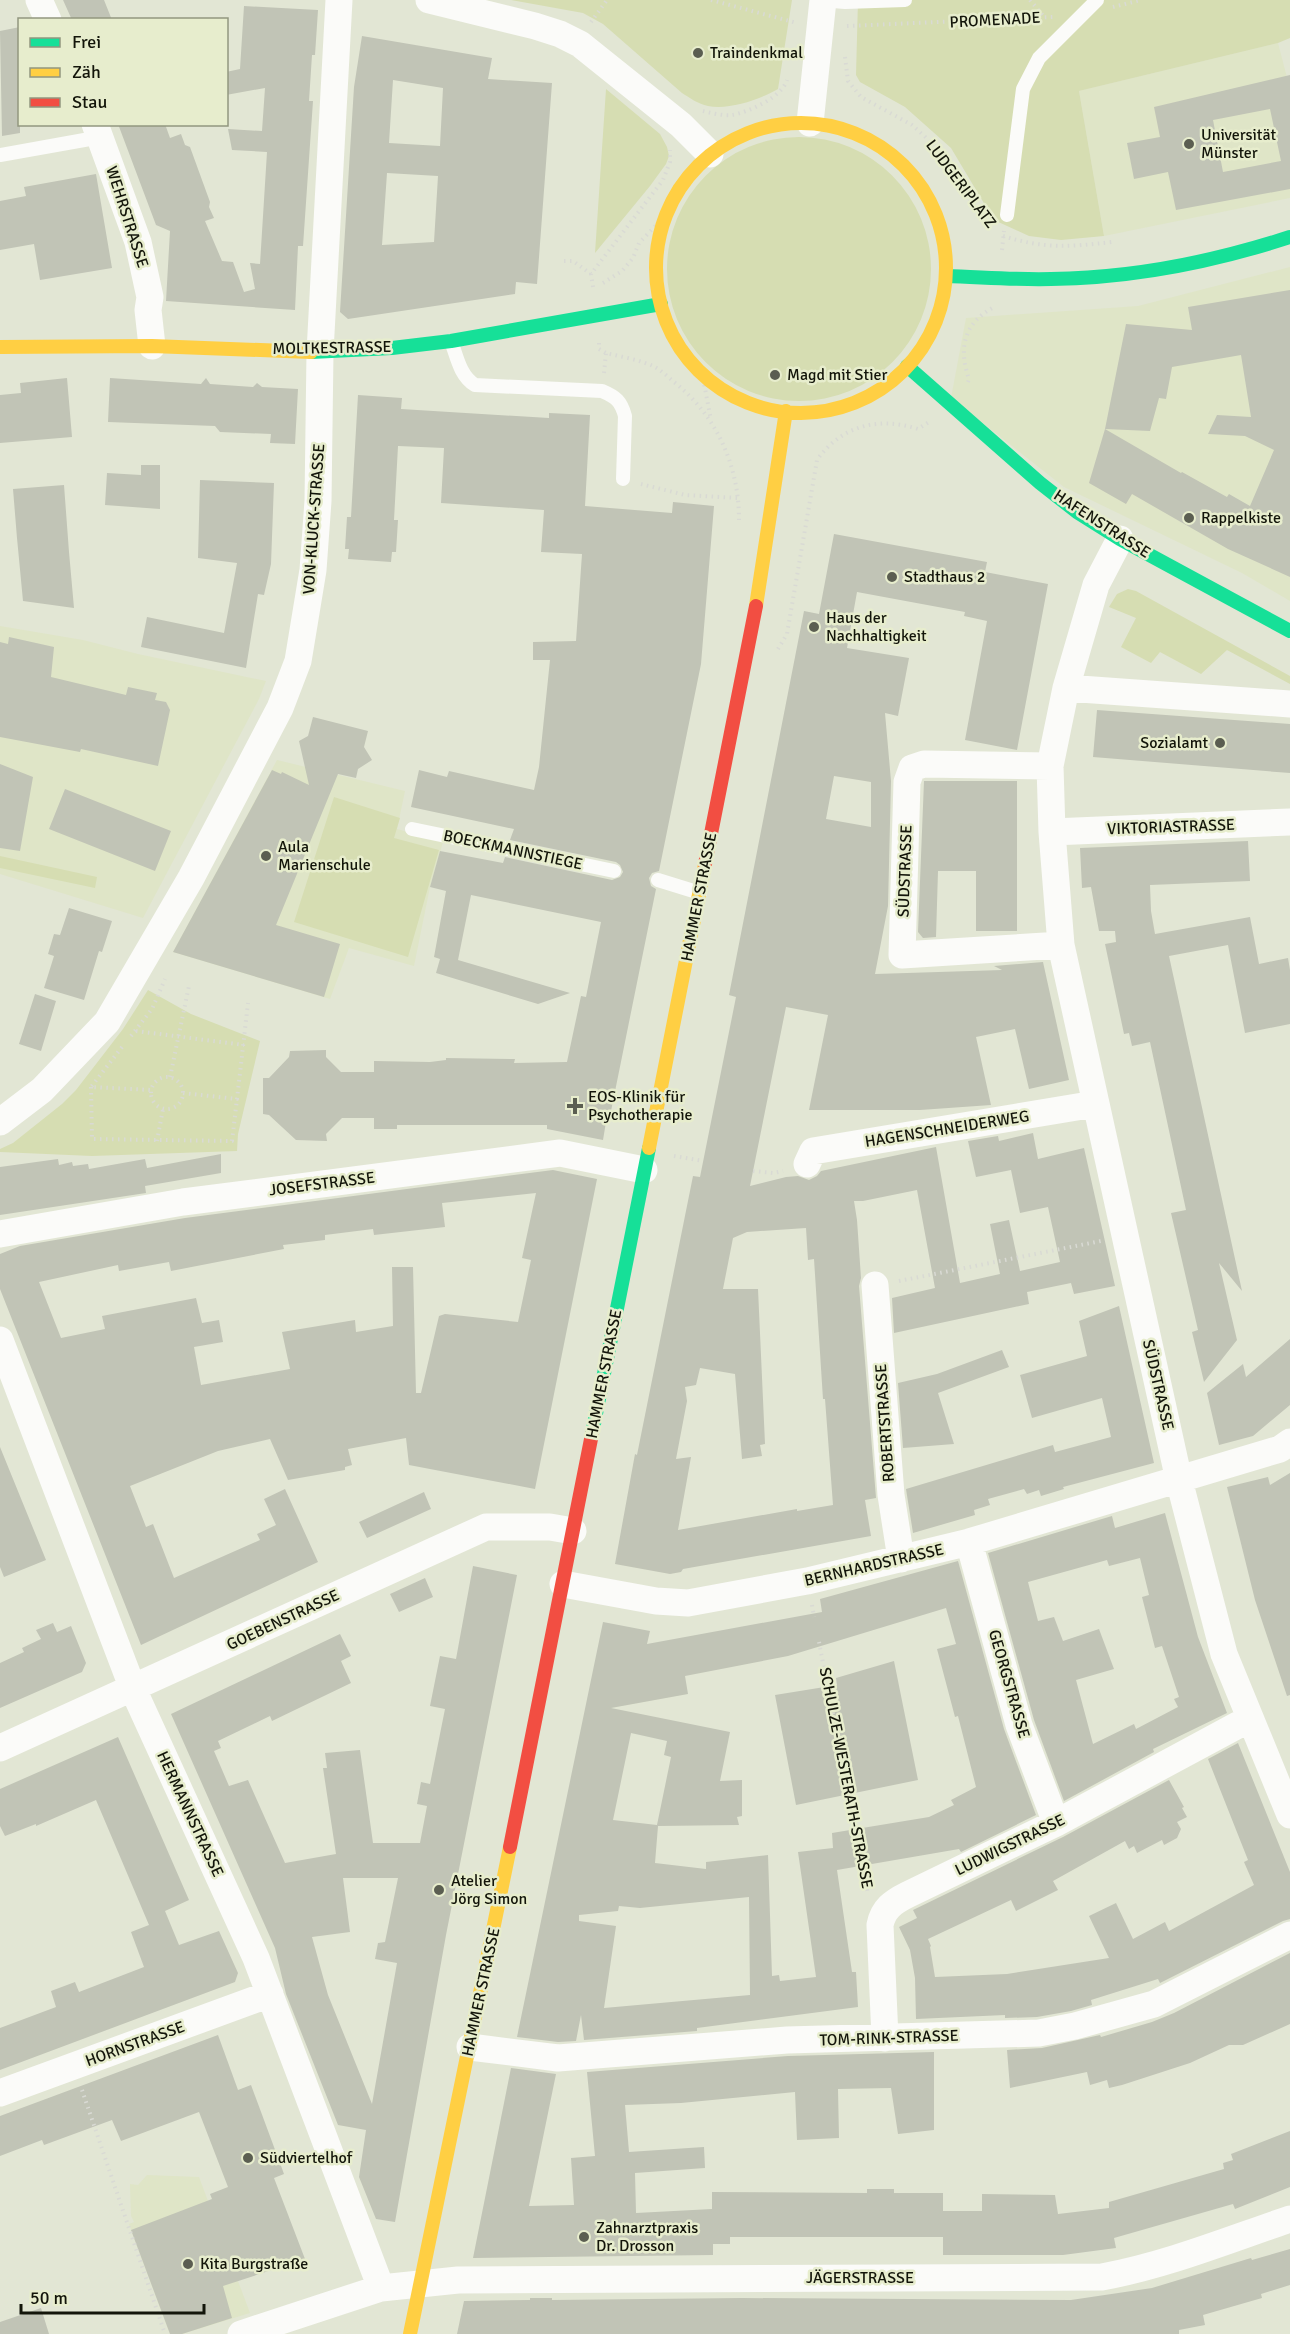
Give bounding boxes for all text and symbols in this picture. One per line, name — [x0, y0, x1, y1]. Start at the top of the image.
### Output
street label: PROMENADE — [949, 8, 1041, 32]
legend — [18, 18, 228, 126]
text: Frei — [72, 31, 101, 53]
place label: Traindenkmal — [710, 43, 803, 63]
marker: Traindenkmal — [691, 46, 705, 60]
text: Zäh — [72, 61, 101, 83]
text: Stau — [72, 91, 107, 113]
place label: Universität Münster — [1201, 125, 1276, 163]
street label: LUDGERIPLATZ — [921, 136, 1001, 232]
marker: Universität Münster — [1182, 137, 1196, 151]
street label: WEHRSTRASSE — [101, 164, 153, 270]
street label: MOLTKESTRASSE — [272, 337, 392, 359]
place label: Magd mit Stier — [787, 365, 887, 385]
marker: Magd mit Stier — [768, 368, 782, 382]
street label: VON-KLUCK-STRASSE — [299, 443, 329, 595]
street label: HAFENSTRASSE — [1050, 485, 1154, 563]
place label: Rappelkiste — [1201, 508, 1281, 528]
marker: Rappelkiste — [1182, 511, 1196, 525]
place label: Stadthaus 2 — [904, 567, 985, 587]
marker: Stadthaus 2 — [885, 570, 899, 584]
place label: Haus der Nachhaltigkeit — [826, 608, 927, 646]
marker: Haus der Nachhaltigkeit — [807, 620, 821, 634]
place label: Sozialamt — [1140, 733, 1208, 753]
marker: Sozialamt — [1213, 736, 1227, 750]
street label: VIKTORIASTRASSE — [1107, 815, 1235, 839]
street label: SÜDSTRASSE — [893, 824, 917, 918]
street label: BOECKMANNSTIEGE — [441, 825, 585, 875]
street label: HAMMER STRASSE — [677, 831, 721, 963]
place label: Aula Marienschule — [278, 837, 371, 875]
marker: Aula Marienschule — [259, 849, 273, 863]
place label: EOS-Klinik für Psychotherapie — [588, 1087, 693, 1125]
marker: EOS-Klinik für Psychotherapie — [566, 1097, 584, 1115]
street label: HAGENSCHNEIDERWEG — [863, 1106, 1031, 1152]
street label: JOSEFSTRASSE — [268, 1168, 376, 1200]
street label: HAMMER STRASSE — [582, 1308, 626, 1440]
street label: SÜDSTRASSE — [1138, 1338, 1178, 1432]
street label: ROBERTSTRASSE — [871, 1363, 899, 1483]
street label: BERNHARDSTRASSE — [802, 1539, 946, 1591]
street label: GOEBENSTRASSE — [223, 1585, 343, 1655]
street label: GEORGSTRASSE — [984, 1627, 1034, 1741]
street label: SCHULZE-WESTERATH-STRASSE — [815, 1666, 877, 1890]
street label: HERMANNSTRASSE — [152, 1748, 228, 1880]
street label: LUDWIGSTRASSE — [952, 1810, 1068, 1880]
place label: Atelier Jörg Simon — [451, 1871, 527, 1909]
marker: Atelier Jörg Simon — [432, 1883, 446, 1897]
street label: HAMMER STRASSE — [458, 1926, 504, 2058]
street label: HORNSTRASSE — [83, 2017, 187, 2071]
street label: TOM-RINK-STRASSE — [819, 2026, 959, 2050]
place label: Südviertelhof — [260, 2148, 353, 2168]
marker: Südviertelhof — [241, 2151, 255, 2165]
place label: Zahnarztpraxis Dr. Drosson — [596, 2218, 698, 2256]
marker: Zahnarztpraxis Dr. Drosson — [577, 2230, 591, 2244]
place label: Kita Burgstraße — [200, 2254, 308, 2274]
marker: Kita Burgstraße — [181, 2257, 195, 2271]
street label: JÄGERSTRASSE — [806, 2268, 914, 2288]
scale bar — [21, 2277, 204, 2315]
text: 50 m — [30, 2287, 68, 2309]

